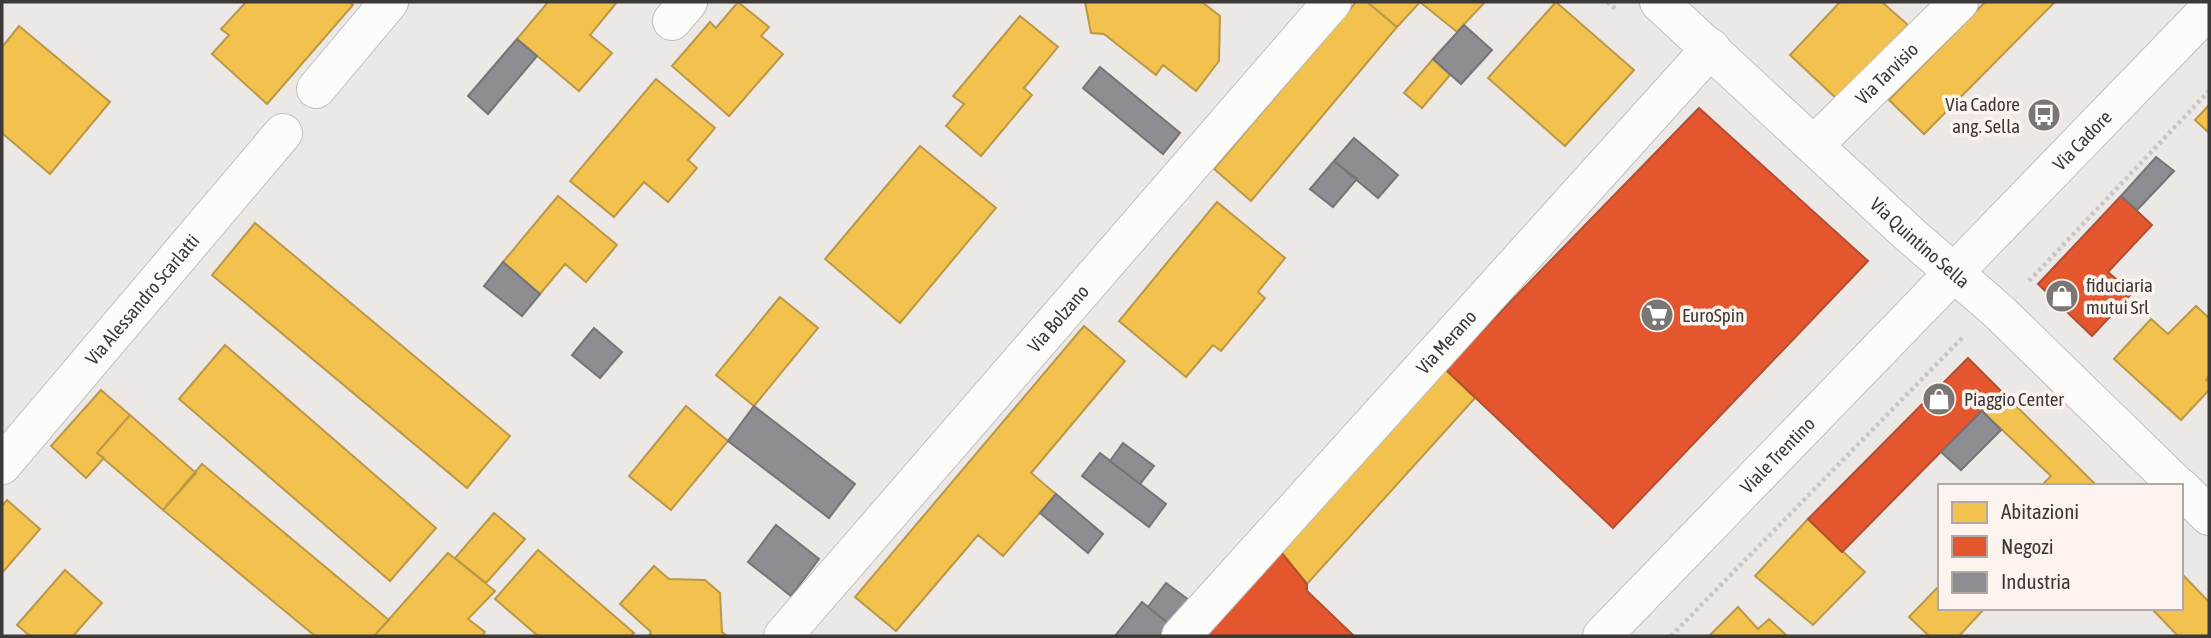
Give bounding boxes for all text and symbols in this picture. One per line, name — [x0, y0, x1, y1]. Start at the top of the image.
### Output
street label: Via Tarvisio — [1851, 38, 1922, 109]
place label: Via Cadore ang. Sella — [1945, 93, 2020, 137]
bus stop icon: Via Cadore ang. Sella — [2025, 96, 2063, 134]
street label: Via Cadore — [2048, 106, 2116, 175]
street label: Via Quintino Sella — [1866, 193, 1974, 292]
street label: Via Alessandro Scarlatti — [81, 230, 204, 369]
place label: fiduciaria mutui Srl — [2086, 274, 2153, 318]
shop icon: fiduciaria mutui Srl — [2043, 277, 2081, 315]
street label: Via Bolzano — [1023, 280, 1093, 357]
supermarket icon: EuroSpin — [1638, 296, 1676, 334]
place label: EuroSpin — [1682, 304, 1744, 326]
street label: Via Merano — [1412, 305, 1481, 378]
shop icon: Piaggio Center — [1920, 380, 1958, 418]
place label: Piaggio Center — [1964, 388, 2064, 410]
street label: Viale Trentino — [1736, 412, 1819, 498]
legend — [1938, 484, 2183, 610]
text: Abitazioni — [2001, 499, 2079, 523]
text: Negozi — [2001, 534, 2054, 558]
text: Industria — [2001, 569, 2071, 593]

